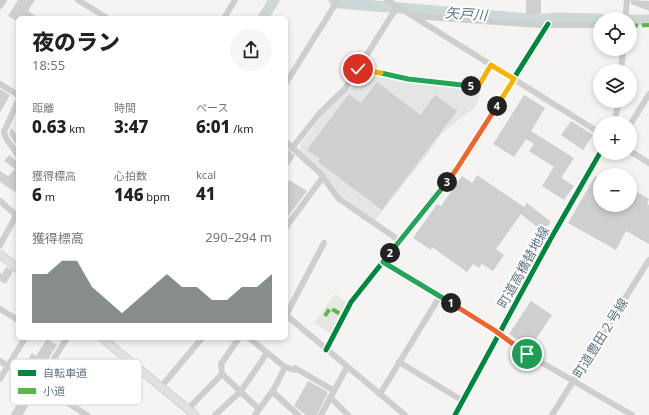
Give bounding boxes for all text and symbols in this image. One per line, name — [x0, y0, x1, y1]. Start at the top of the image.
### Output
water label: 矢戸川 — [444, 3, 490, 25]
map controls — [593, 12, 637, 212]
button: locate — [593, 12, 637, 56]
text: 夜のラン — [32, 26, 120, 56]
button: share — [230, 29, 272, 71]
pin — [341, 52, 375, 86]
text: 18:55 — [32, 56, 65, 74]
icon: check — [347, 58, 369, 80]
button: layers — [593, 64, 637, 108]
pin: 5 — [461, 76, 481, 96]
text: 5 — [468, 78, 474, 93]
pin: 4 — [487, 96, 507, 116]
text: 4 — [494, 98, 500, 113]
text: 距離 — [32, 100, 54, 115]
text: 時間 — [114, 100, 136, 115]
text: ペース — [196, 100, 228, 115]
text: 0.63 — [32, 115, 66, 138]
text: 3:47 — [114, 115, 148, 138]
text: 6:01 — [196, 115, 230, 138]
button: + — [593, 116, 637, 160]
text: km — [66, 121, 85, 136]
text: /km — [230, 121, 253, 136]
text: kcal — [196, 167, 216, 182]
text: 獲得標高 — [32, 168, 76, 183]
text: 心拍数 — [114, 168, 147, 183]
button: − — [593, 168, 637, 212]
pin: 3 — [437, 172, 457, 192]
text: 3 — [444, 174, 450, 189]
text: 41 — [196, 182, 216, 205]
text: 6 — [32, 183, 42, 206]
text: 146 — [114, 183, 143, 206]
text: m — [42, 189, 55, 204]
text: bpm — [143, 189, 170, 204]
street label: 町道高橋替地線 — [493, 223, 553, 311]
text: 290–294 m — [205, 228, 272, 246]
text: 獲得標高 — [32, 229, 84, 247]
pin: 2 — [380, 243, 400, 263]
text: 2 — [387, 245, 393, 260]
pin: 1 — [441, 293, 461, 313]
text: 1 — [448, 295, 454, 310]
street label: 町道豊田２号線 — [568, 295, 632, 381]
pin — [510, 337, 544, 371]
icon: arrive — [516, 343, 538, 365]
legend — [10, 359, 142, 405]
text: 自転車道 — [43, 365, 87, 380]
text: 小道 — [43, 383, 65, 398]

